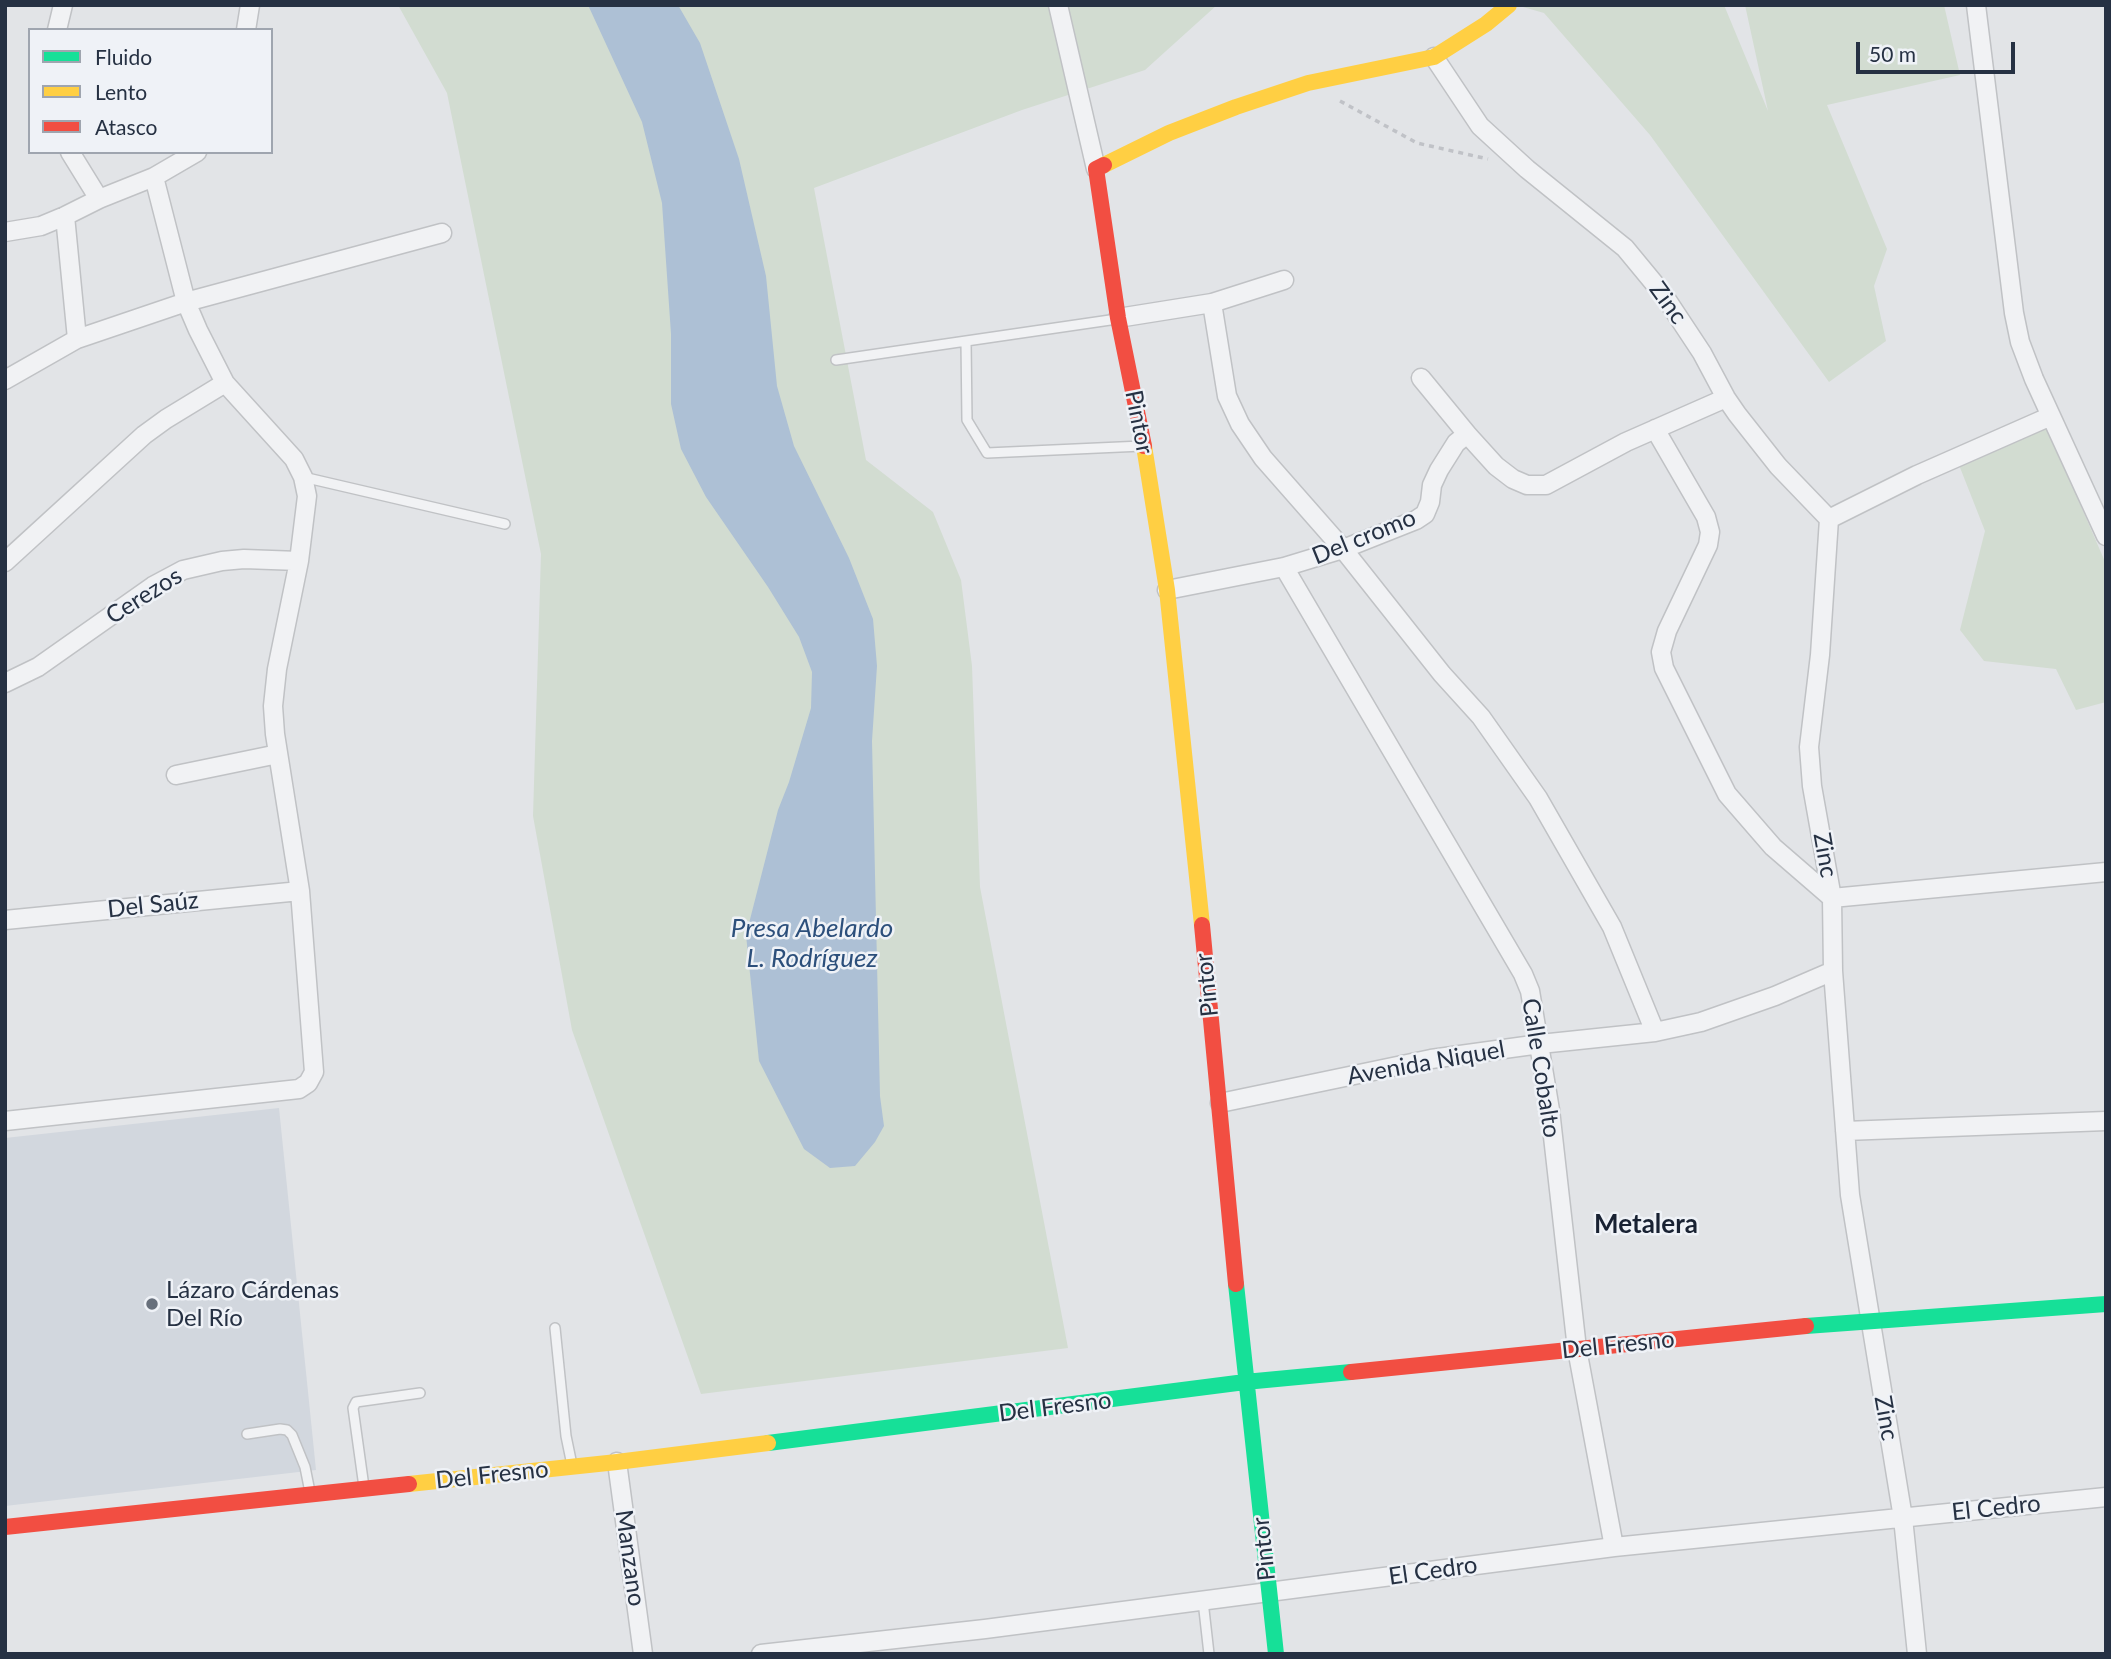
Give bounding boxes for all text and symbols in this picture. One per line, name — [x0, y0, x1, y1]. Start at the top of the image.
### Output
legend — [28, 28, 273, 154]
scale bar — [1859, 28, 2018, 72]
text: 50 m — [1869, 41, 1916, 66]
text: Fluido — [95, 44, 152, 69]
text: Lento — [95, 79, 147, 104]
text: Atasco — [95, 114, 157, 139]
street label: Zinc — [1643, 276, 1693, 330]
street label: Pintor — [1119, 388, 1159, 456]
street label: Del cromo — [1308, 503, 1420, 571]
street label: Cerezos — [101, 562, 187, 630]
street label: Zinc — [1807, 830, 1843, 880]
street label: Del Saúz — [106, 886, 200, 924]
water label: Presa Abelardo L. Rodríguez — [731, 913, 893, 974]
street label: Pintor — [1189, 952, 1225, 1018]
street label: Calle Cobalto — [1516, 996, 1566, 1140]
street label: Avenida Niquel — [1345, 1035, 1507, 1091]
district label: Metalera — [1594, 1209, 1698, 1241]
place label: Lázaro Cárdenas Del Río — [166, 1276, 339, 1332]
marker: Lázaro Cárdenas Del Río — [144, 1296, 160, 1312]
street label: Del Fresno — [1560, 1325, 1676, 1365]
street label: Del Fresno — [997, 1386, 1113, 1428]
street label: Zinc — [1868, 1393, 1904, 1443]
street label: Del Fresno — [434, 1455, 550, 1495]
street label: El Cedro — [1950, 1489, 2042, 1527]
street label: Manzano — [609, 1508, 651, 1608]
street label: Pintor — [1246, 1516, 1282, 1582]
street label: El Cedro — [1387, 1551, 1479, 1591]

